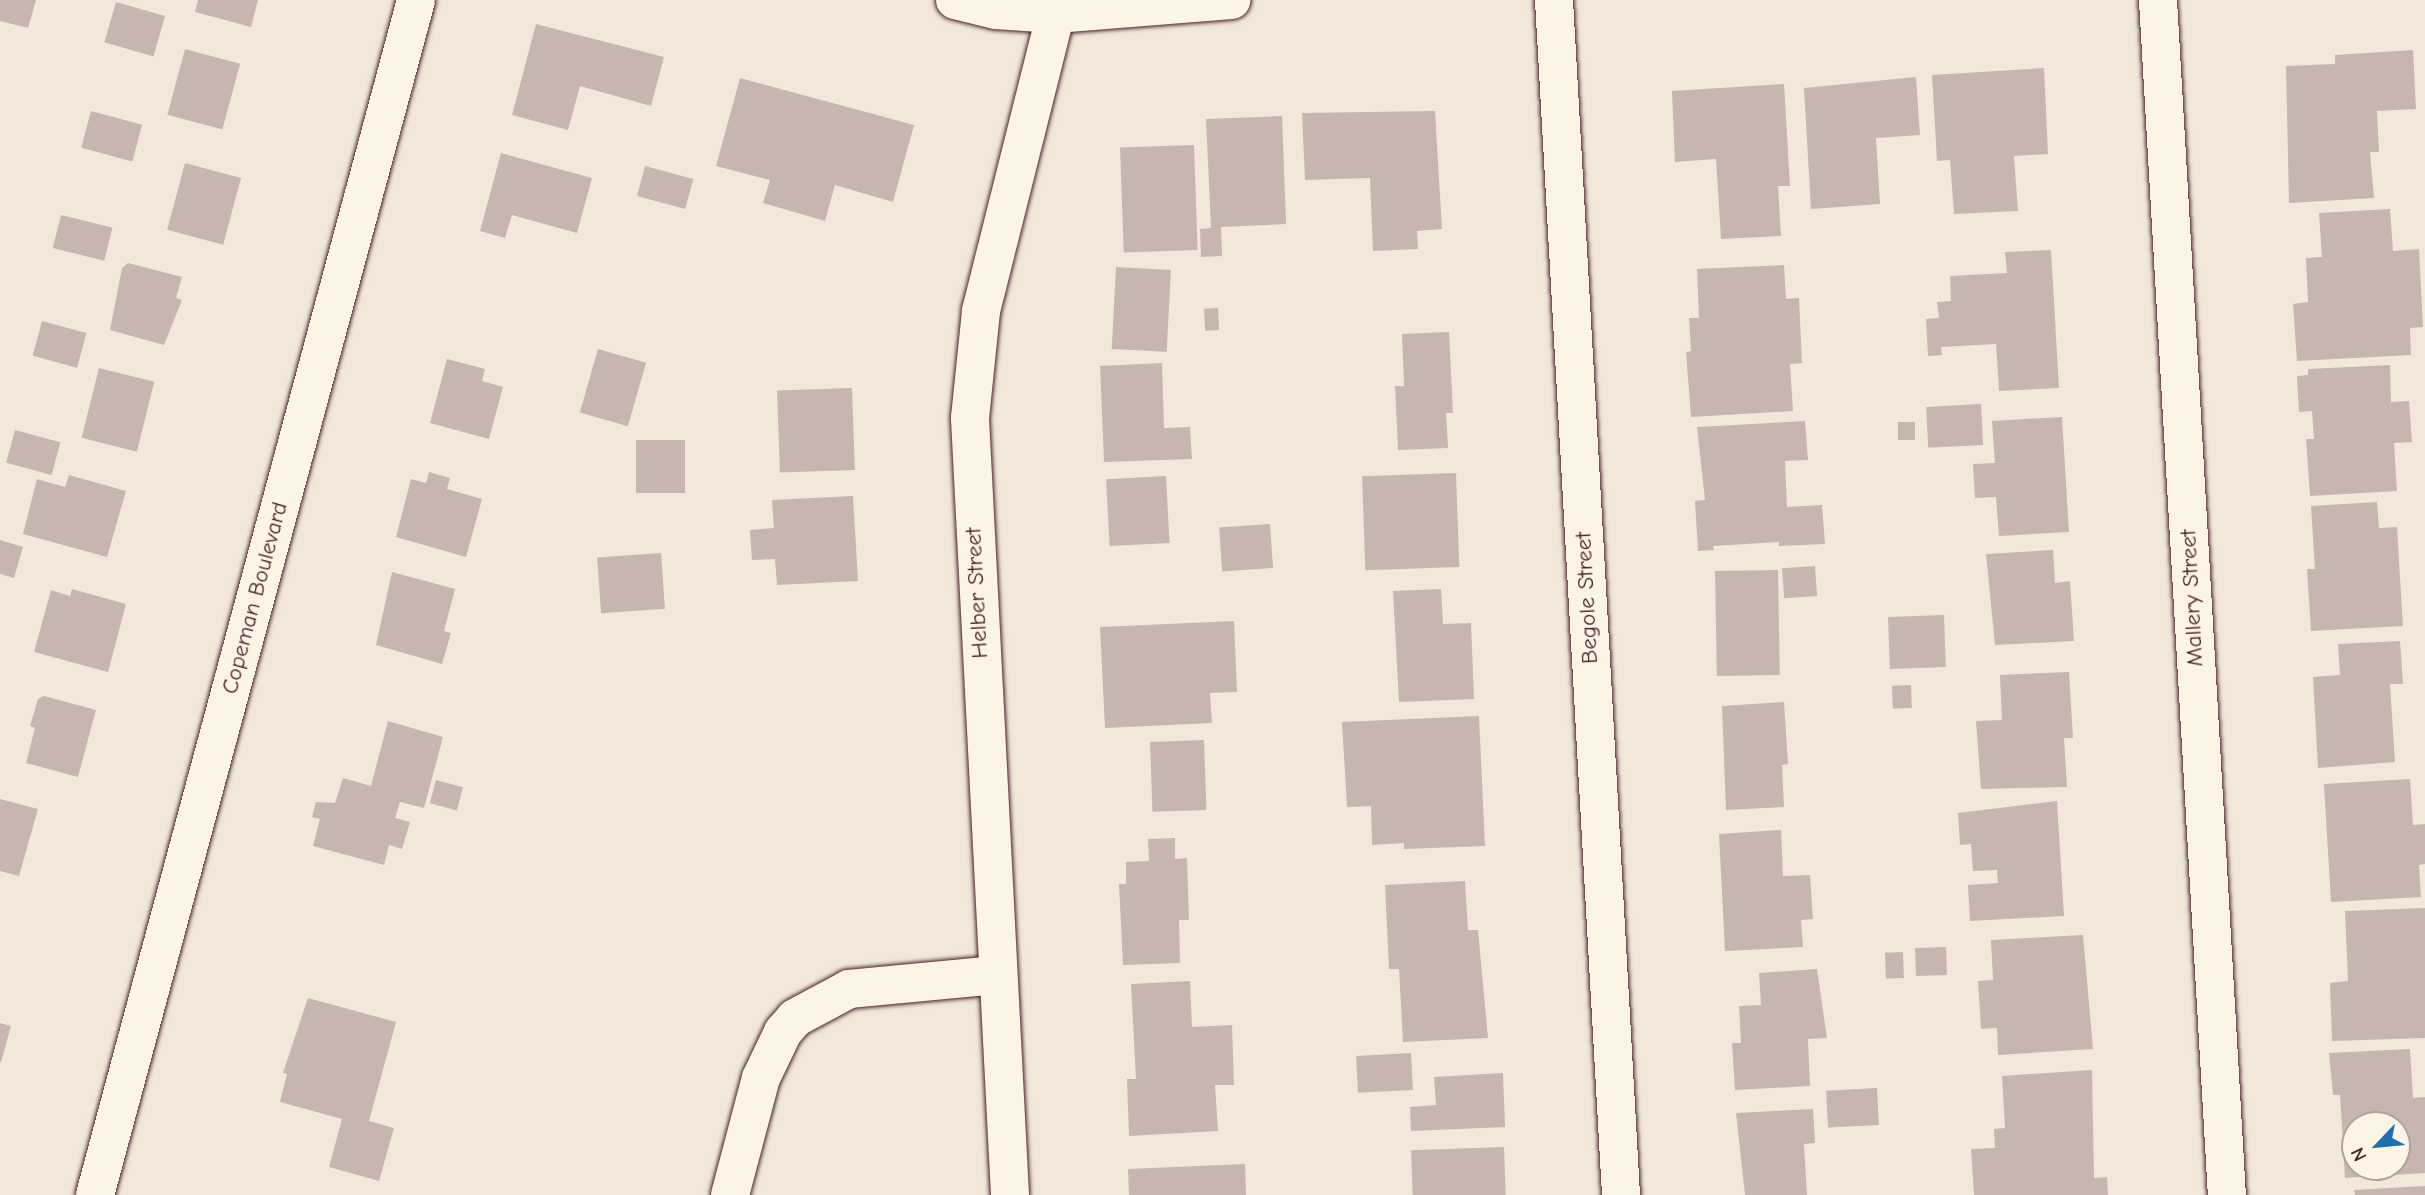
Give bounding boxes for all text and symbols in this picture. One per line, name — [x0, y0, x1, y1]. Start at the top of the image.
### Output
street label: Copeman Boulevard — [216, 499, 294, 697]
street label: Helber Street — [960, 527, 994, 659]
street label: Mallery Street — [2175, 529, 2209, 667]
street label: Begole Street — [1570, 531, 1604, 665]
north arrow — [2341, 1111, 2411, 1181]
text: N — [2346, 1144, 2372, 1165]

